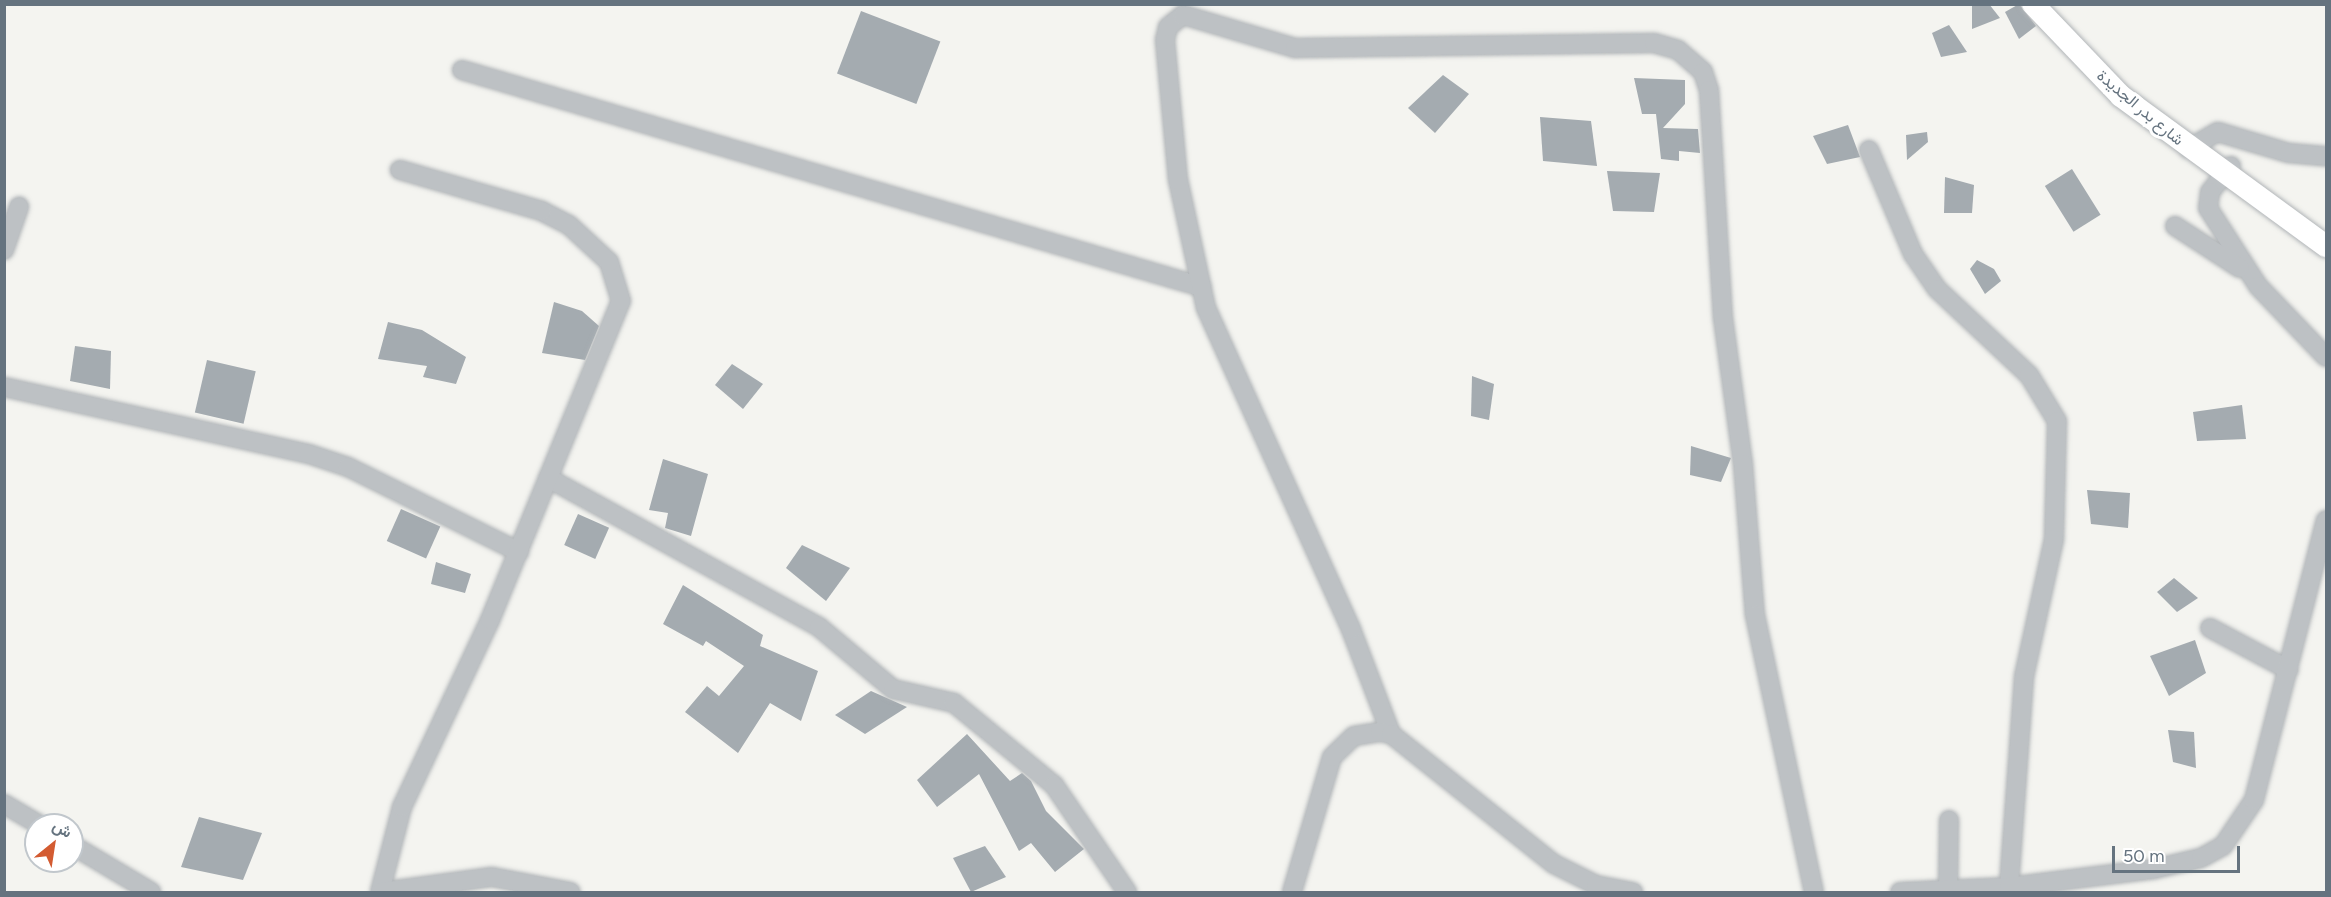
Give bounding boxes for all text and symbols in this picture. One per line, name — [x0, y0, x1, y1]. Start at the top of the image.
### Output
street label: شارع بدر الجديدة — [2093, 66, 2187, 150]
north arrow — [24, 813, 84, 873]
text: ش — [49, 816, 75, 842]
scale bar — [2115, 834, 2242, 872]
text: 50 m — [2123, 845, 2165, 867]

